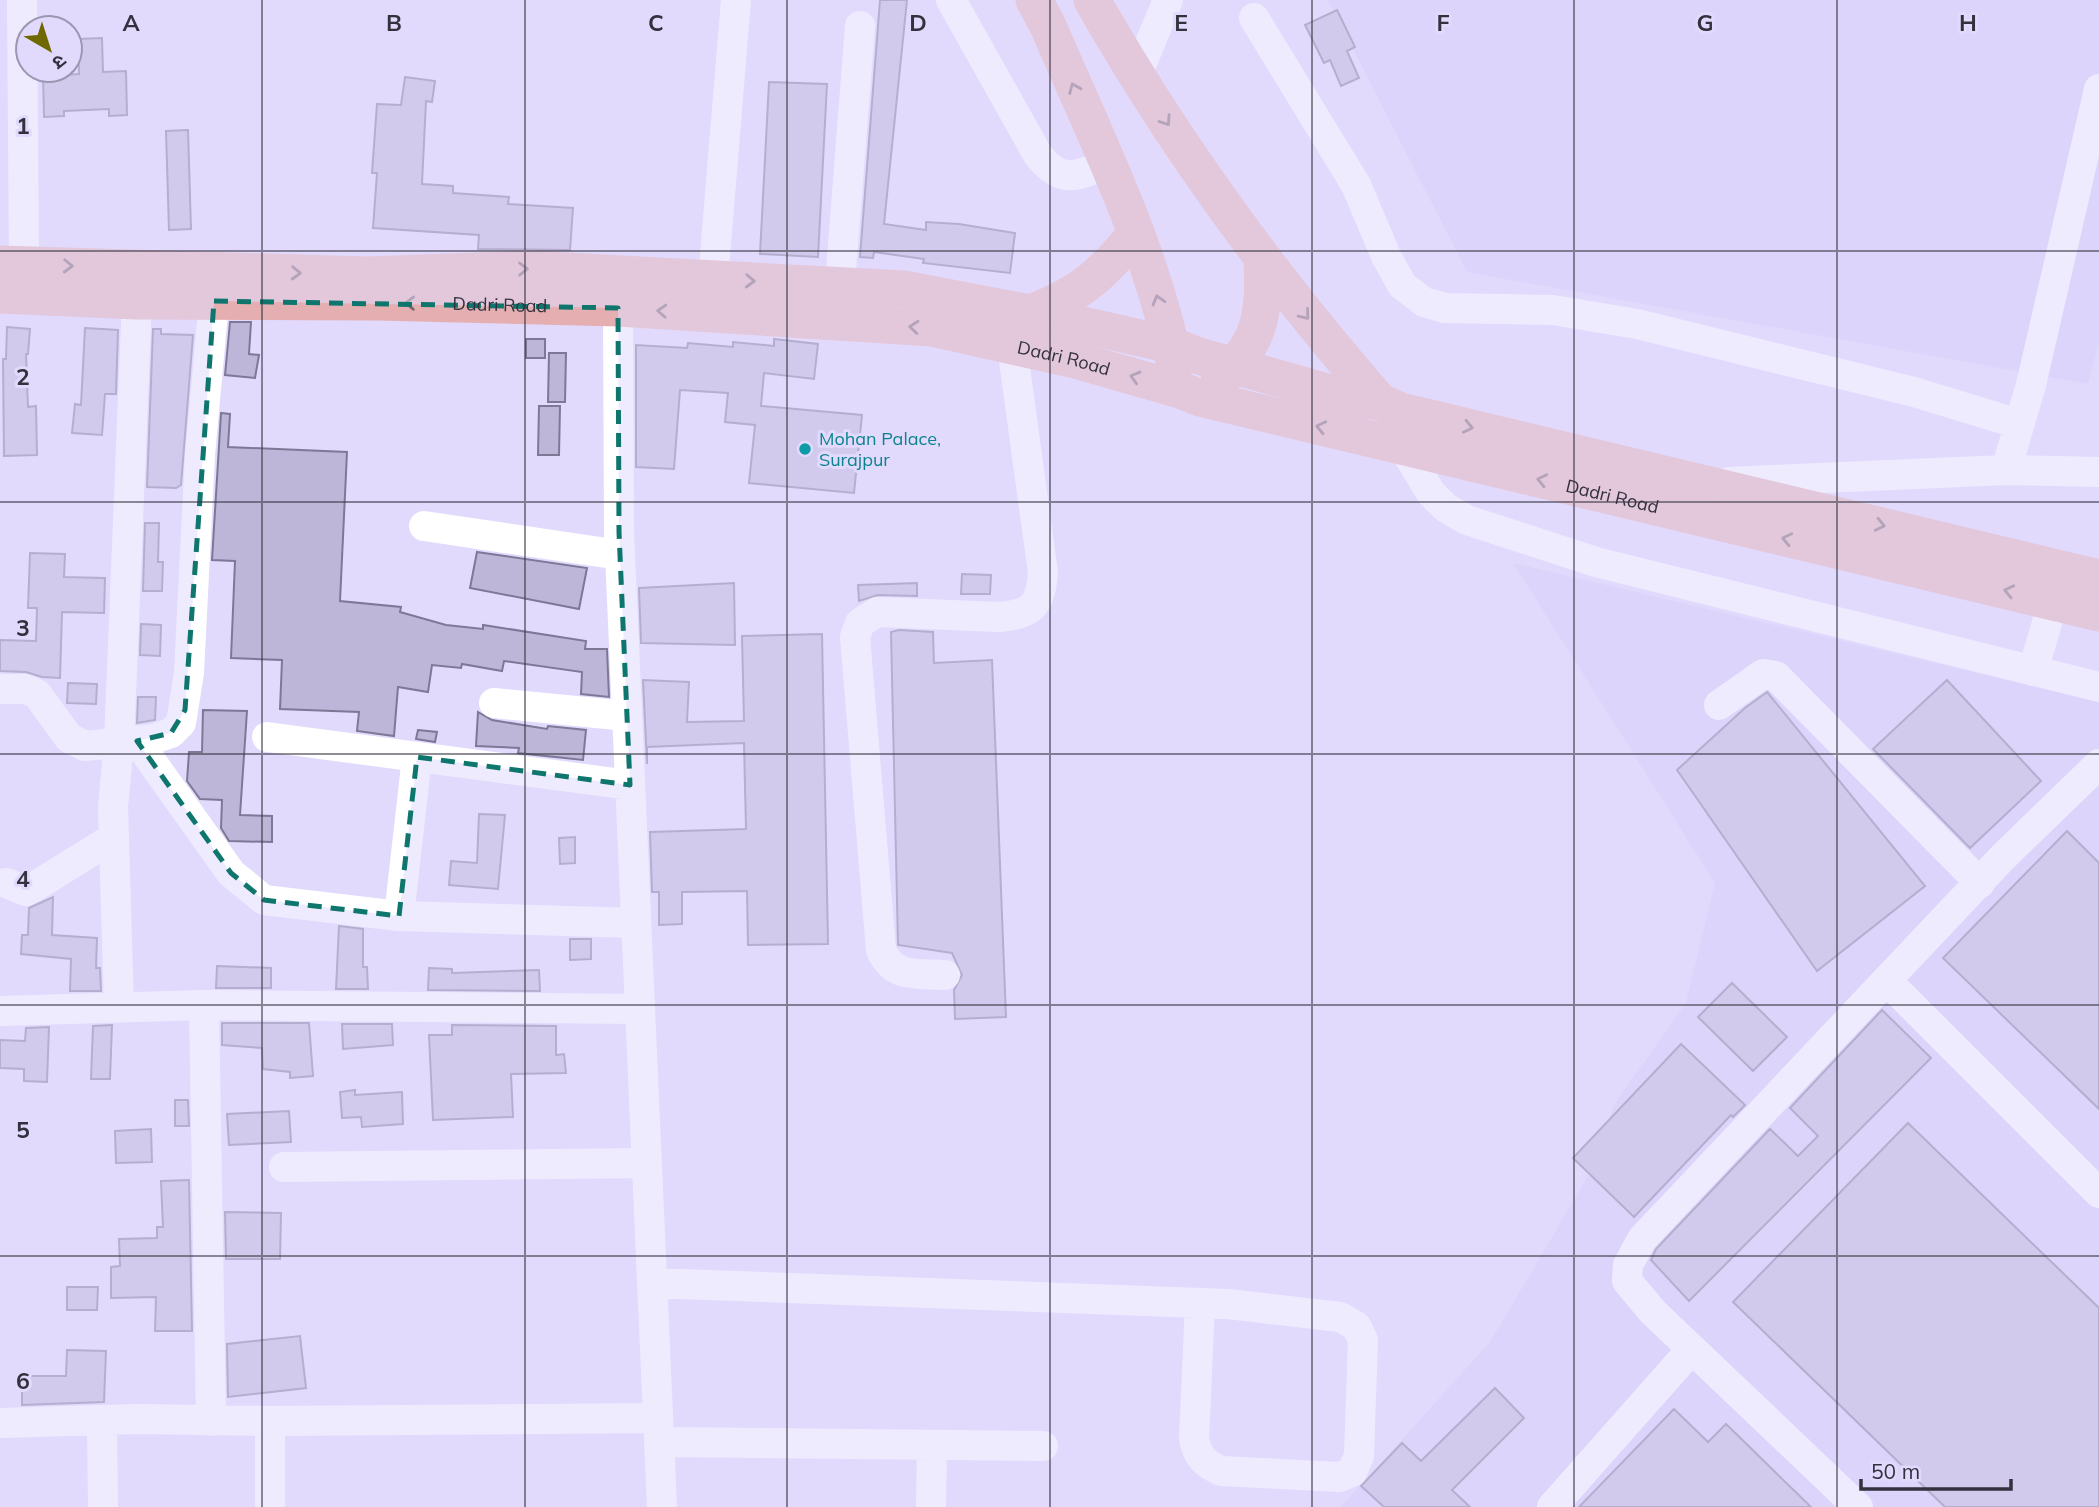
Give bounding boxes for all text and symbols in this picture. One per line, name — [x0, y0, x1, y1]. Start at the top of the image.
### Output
text: A — [122, 8, 140, 37]
text: B — [386, 8, 402, 37]
text: C — [648, 8, 664, 37]
text: D — [909, 8, 927, 37]
text: E — [1174, 8, 1188, 37]
text: F — [1436, 8, 1450, 37]
text: G — [1696, 8, 1714, 37]
text: H — [1959, 8, 1977, 37]
north arrow — [14, 14, 84, 84]
text: उ — [47, 49, 72, 76]
one-way arrow — [1068, 83, 1082, 96]
text: 1 — [16, 111, 30, 140]
one-way arrow — [1158, 113, 1170, 126]
one-way arrow — [63, 258, 74, 274]
one-way arrow — [518, 262, 529, 277]
one-way arrow — [290, 265, 301, 280]
one-way arrow — [745, 273, 756, 288]
street label: Dadri Road — [452, 292, 548, 317]
one-way arrow — [1152, 294, 1166, 306]
one-way arrow — [405, 295, 415, 311]
one-way arrow — [656, 303, 667, 318]
one-way arrow — [1297, 306, 1309, 319]
one-way arrow — [908, 320, 919, 335]
street label: Dadri Road — [1015, 335, 1113, 380]
text: 2 — [16, 362, 30, 391]
one-way arrow — [1129, 371, 1141, 385]
one-way arrow — [1462, 419, 1474, 433]
one-way arrow — [1315, 421, 1327, 436]
place label: Mohan Palace, Surajpur — [819, 427, 941, 471]
marker: Mohan Palace, Surajpur — [797, 441, 813, 457]
one-way arrow — [1536, 474, 1548, 488]
street label: Dadri Road — [1564, 474, 1661, 518]
one-way arrow — [1874, 517, 1886, 532]
one-way arrow — [1782, 532, 1794, 547]
one-way arrow — [2003, 585, 2015, 600]
text: 3 — [16, 613, 30, 642]
text: 4 — [16, 864, 30, 893]
text: 5 — [16, 1115, 30, 1144]
text: 6 — [16, 1366, 30, 1395]
scale bar — [1861, 1448, 2011, 1492]
text: 50 m — [1871, 1458, 1920, 1484]

